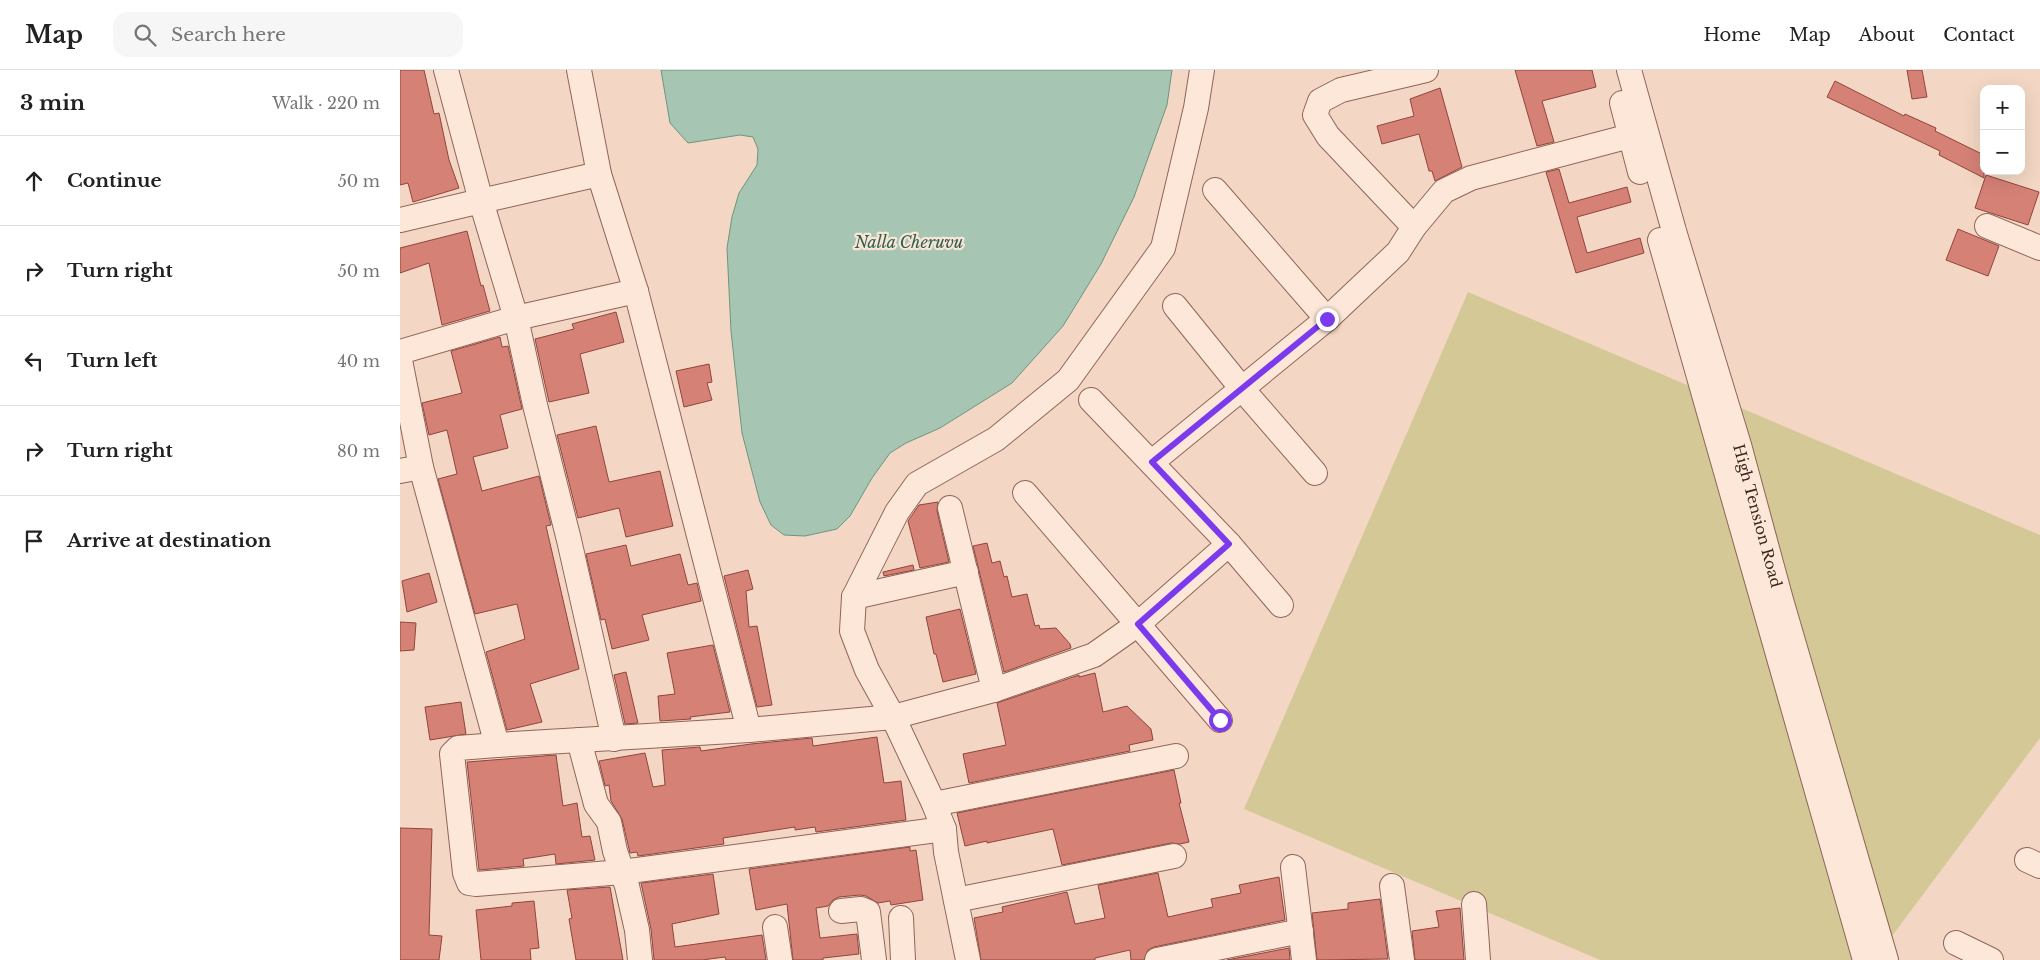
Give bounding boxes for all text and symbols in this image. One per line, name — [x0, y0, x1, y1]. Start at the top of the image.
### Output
search box — [113, 12, 463, 57]
text: Map — [25, 20, 83, 49]
icon: search — [131, 21, 159, 49]
text: Search here — [171, 23, 286, 46]
text: Home — [1703, 24, 1761, 46]
text: Map — [1789, 24, 1831, 46]
text: About — [1859, 24, 1915, 46]
text: Contact — [1943, 24, 2015, 46]
map controls — [1980, 85, 2025, 175]
button: + — [1980, 85, 2025, 130]
text: 3 min — [20, 90, 85, 116]
text: Walk · 220 m — [272, 93, 380, 113]
button: − — [1980, 130, 2025, 175]
icon: ahead — [20, 167, 48, 195]
text: Continue — [67, 169, 162, 192]
text: 50 m — [338, 171, 380, 191]
water label: Nalla Cheruvu — [854, 232, 963, 252]
icon: right — [20, 257, 48, 285]
text: Turn right — [67, 259, 173, 282]
text: 50 m — [338, 261, 380, 281]
route end — [1316, 308, 1339, 331]
icon: left — [20, 347, 48, 375]
text: Turn left — [67, 349, 158, 372]
text: 40 m — [337, 351, 380, 371]
icon: right — [20, 437, 48, 465]
text: Turn right — [67, 439, 173, 462]
text: 80 m — [337, 441, 380, 461]
street label: High Tension Road — [1730, 442, 1787, 590]
icon: arrive — [20, 527, 48, 555]
text: Arrive at destination — [67, 529, 271, 552]
route start — [1209, 709, 1232, 732]

